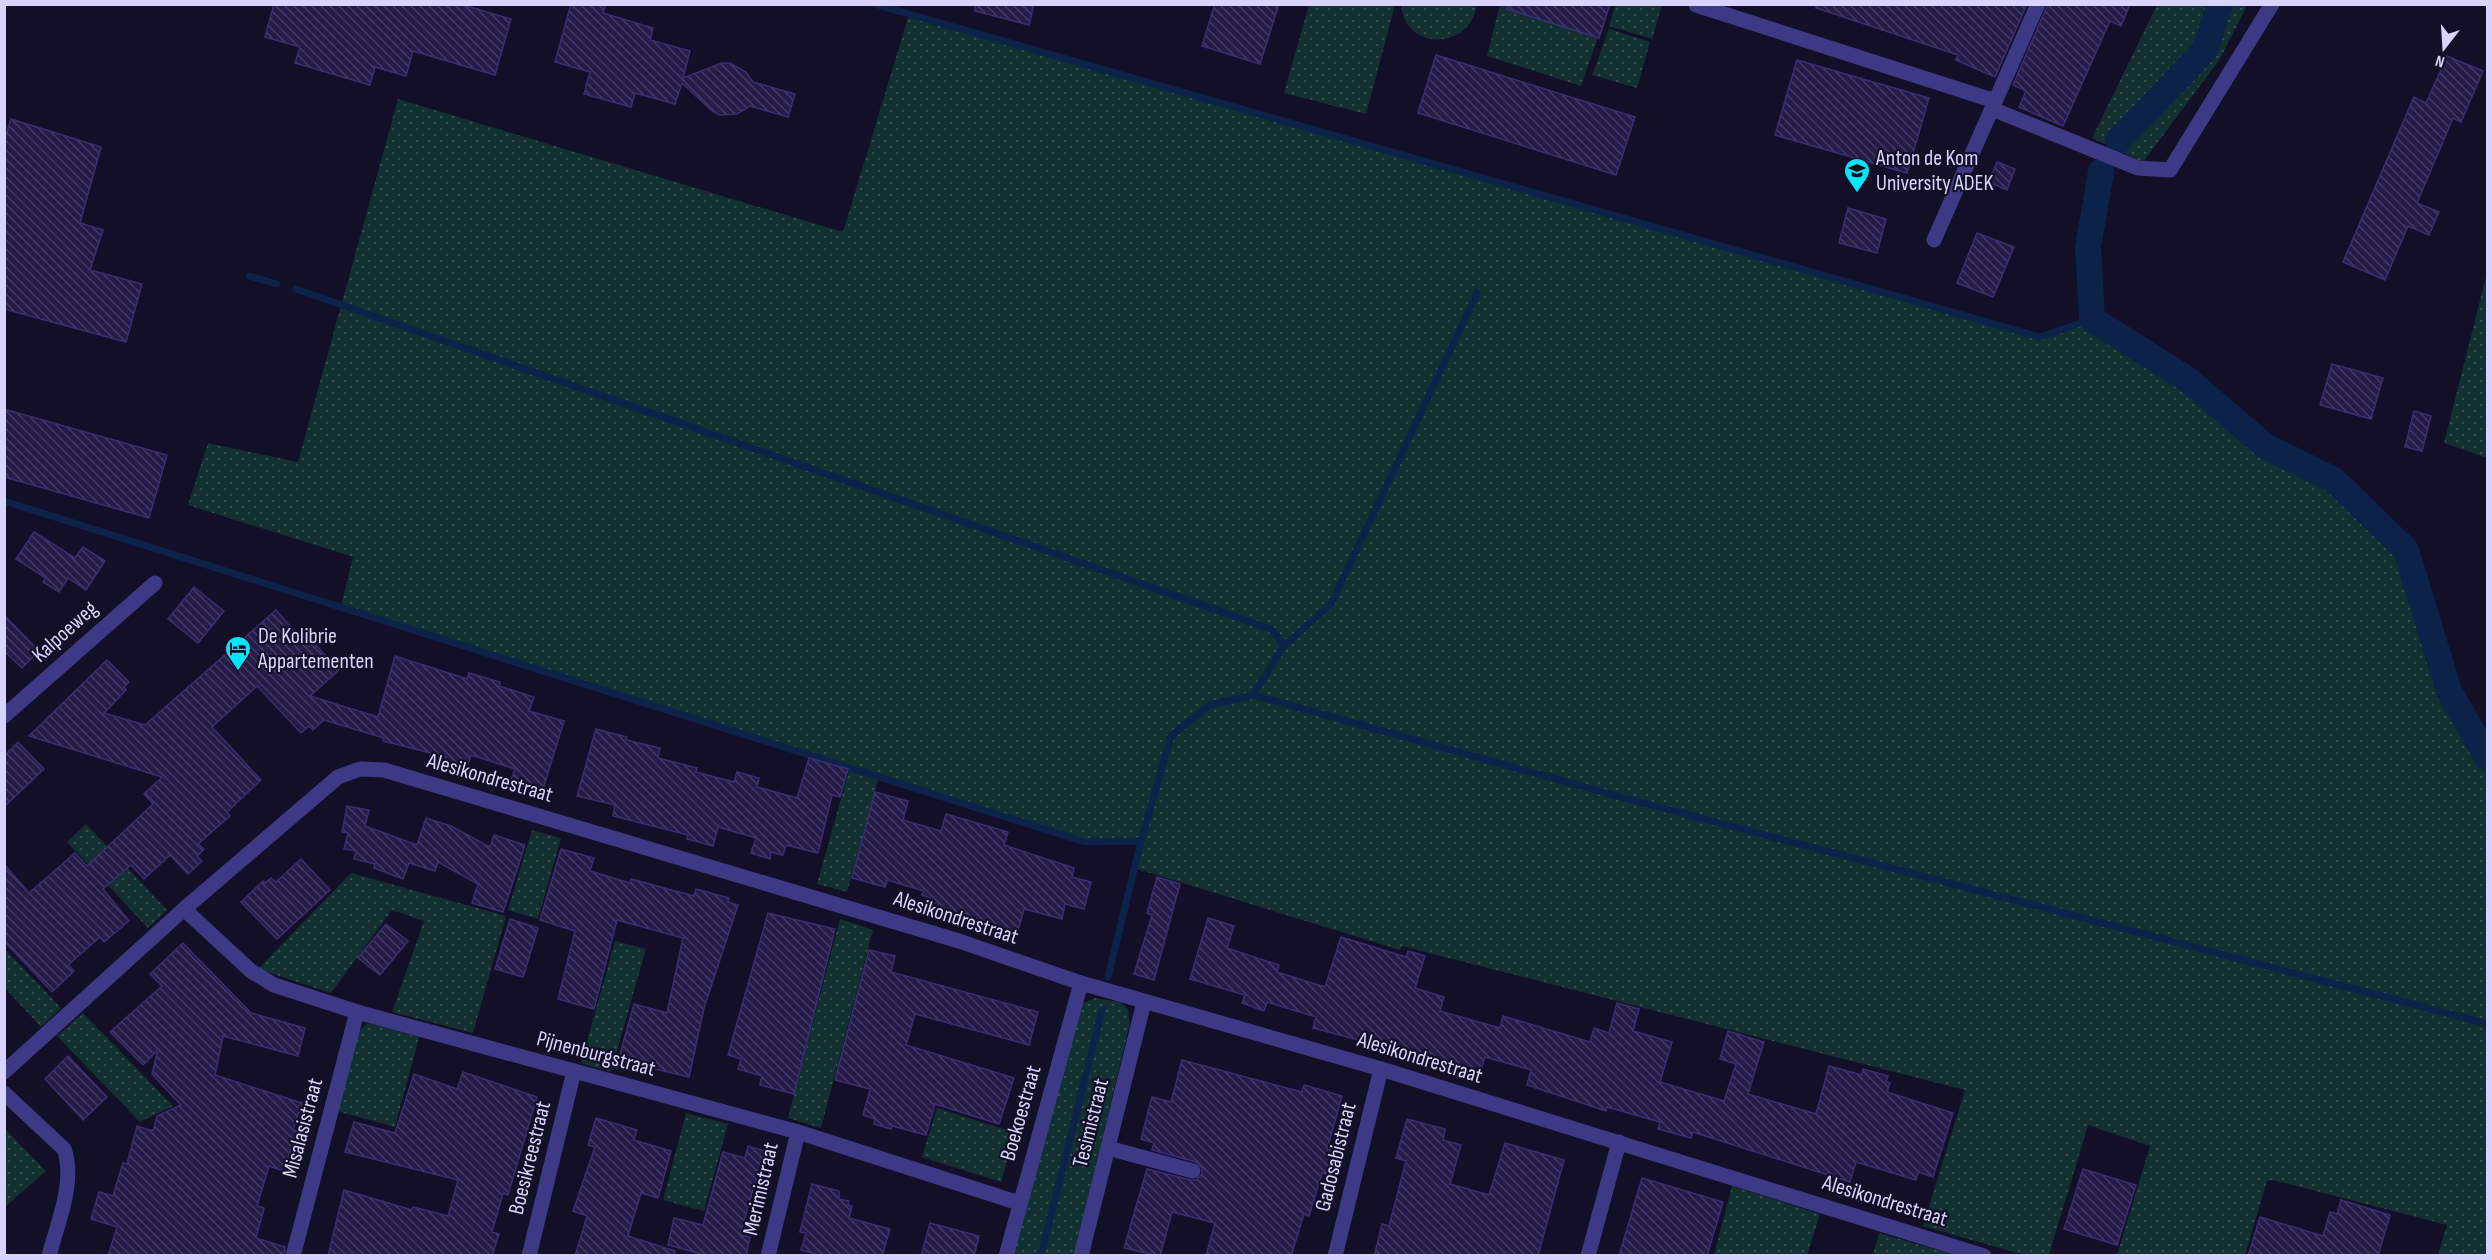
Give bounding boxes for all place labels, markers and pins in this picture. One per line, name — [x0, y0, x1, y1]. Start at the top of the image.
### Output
place label: Anton de Kom University ADEK — [1875, 145, 1994, 197]
school or university icon: Anton de Kom University ADEK — [1842, 156, 1872, 194]
place label: De Kolibrie Appartementen — [257, 623, 374, 675]
hotel icon: De Kolibrie Appartementen — [223, 634, 253, 672]

